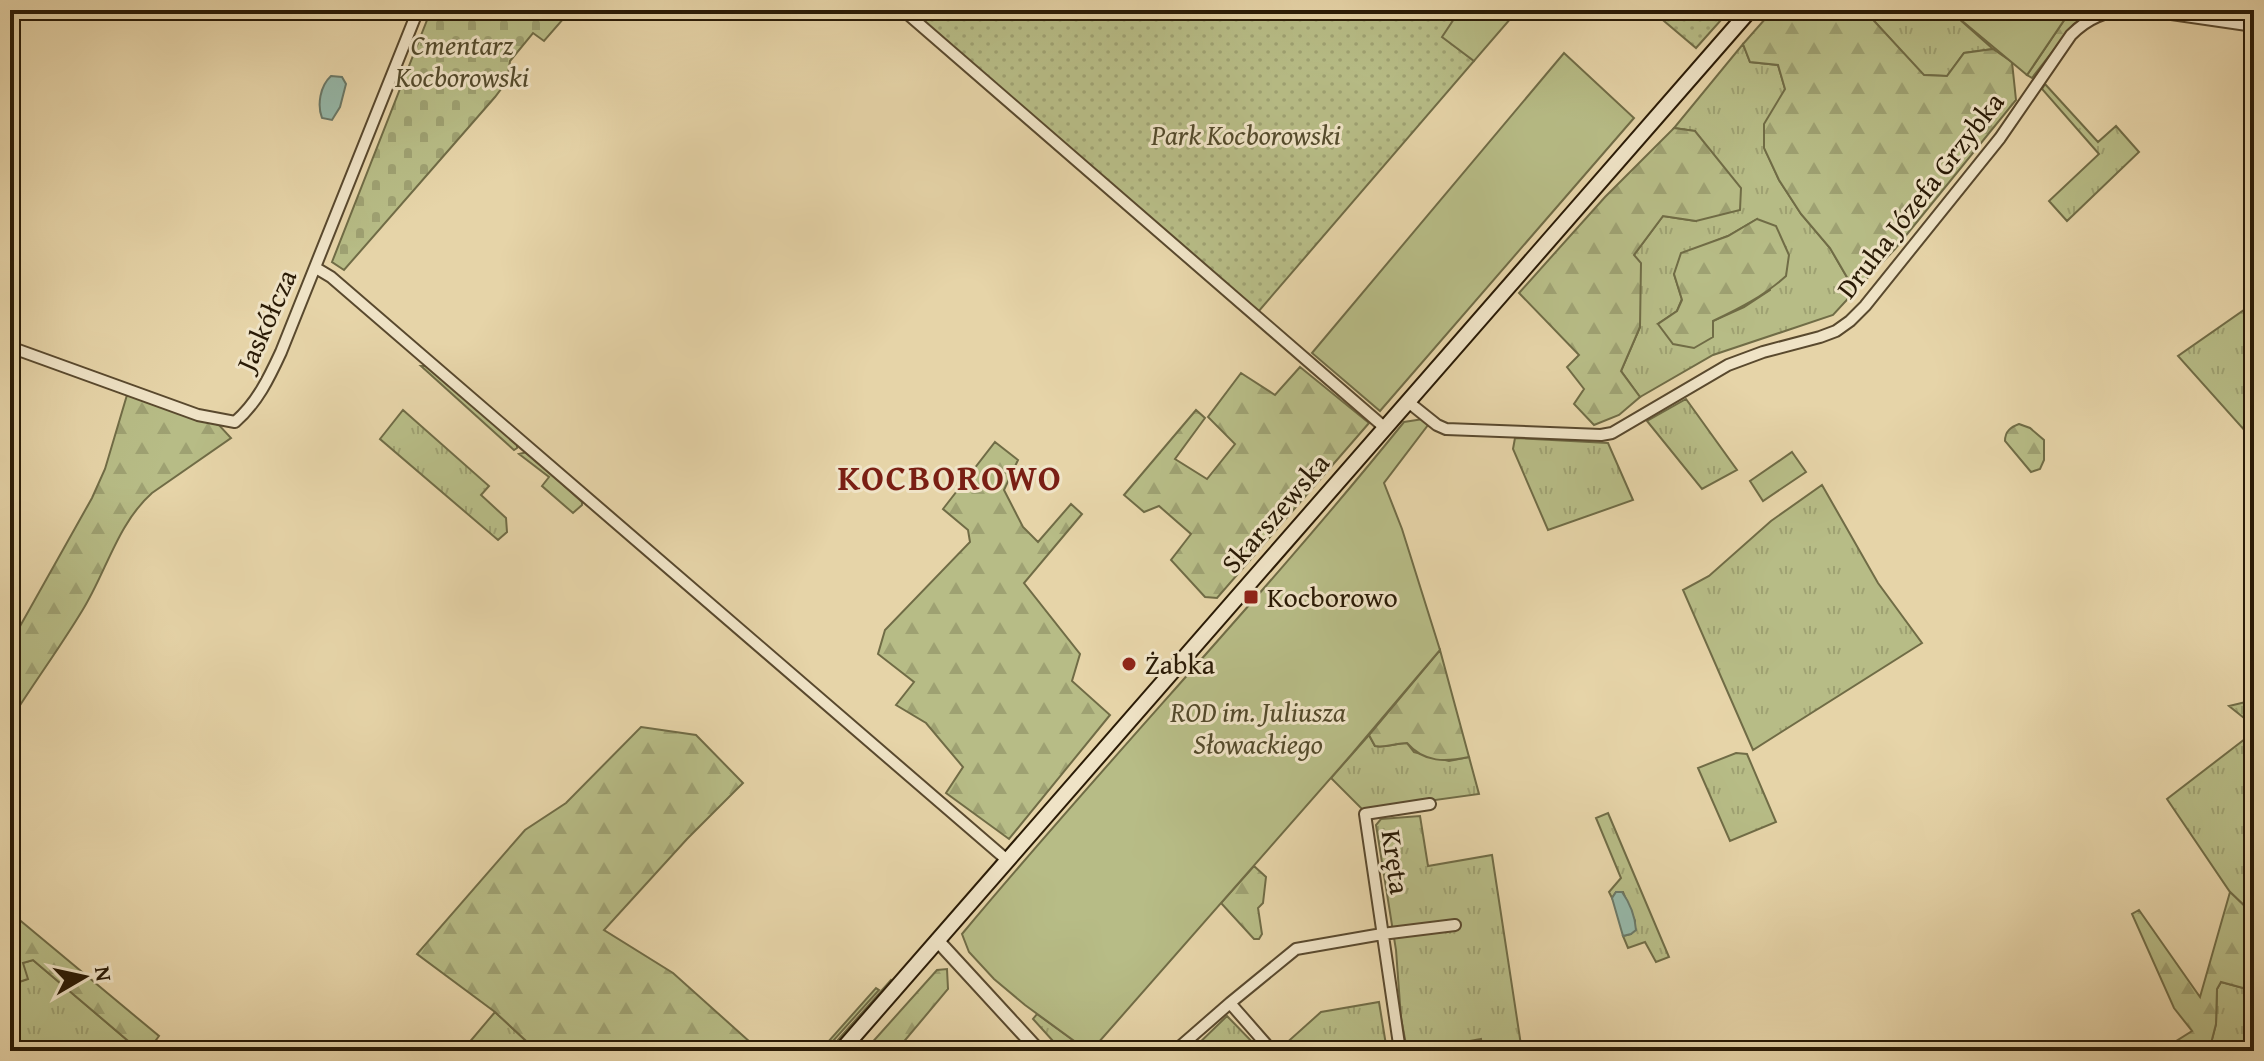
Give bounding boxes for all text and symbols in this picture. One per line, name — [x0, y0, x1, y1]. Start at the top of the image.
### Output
park label: Cmentarz Kocborowski — [394, 24, 529, 97]
street label: Druha Józefa Grzybka — [1826, 82, 2014, 307]
park label: Park Kocborowski — [1150, 114, 1341, 155]
street label: Jaskółcza — [224, 262, 306, 380]
street label: Skarszewska — [1211, 443, 1339, 582]
district label: KOCBOROWO — [837, 450, 1063, 503]
place label: Kocborowo — [1267, 576, 1398, 617]
marker: Kocborowo — [1242, 588, 1260, 606]
place label: Żabka — [1145, 643, 1216, 684]
marker: Żabka — [1120, 655, 1138, 673]
park label: ROD im. Juliusza Słowackiego — [1169, 691, 1346, 764]
street label: Kręta — [1372, 827, 1421, 897]
north arrow — [44, 937, 124, 1017]
text: N — [87, 964, 121, 984]

